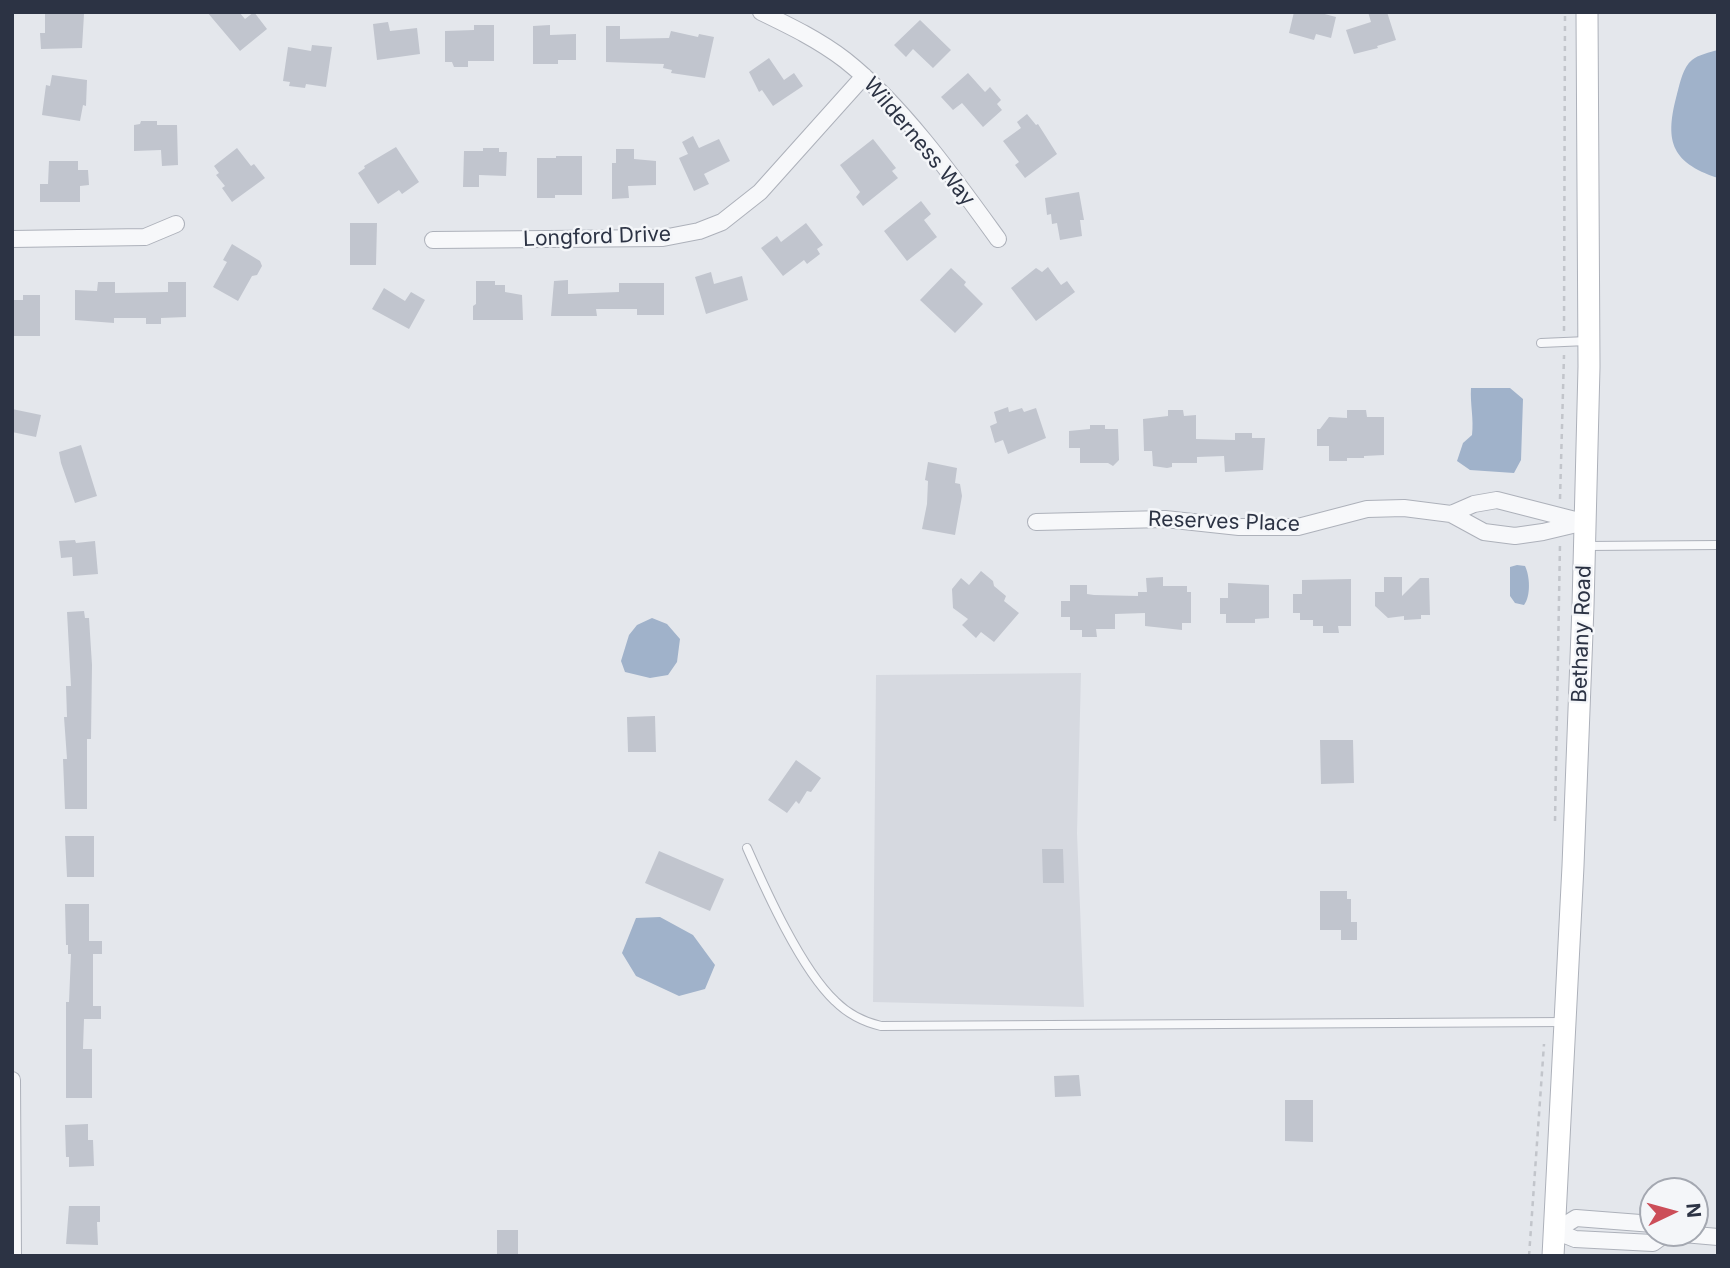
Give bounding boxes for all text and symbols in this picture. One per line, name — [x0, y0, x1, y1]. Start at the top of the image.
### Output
street label: Wilderness Way — [858, 73, 980, 211]
street label: Longford Drive — [523, 222, 671, 252]
street label: Reserves Place — [1148, 507, 1300, 537]
street label: Bethany Road — [1567, 565, 1597, 703]
north arrow — [1639, 1177, 1709, 1247]
text: N — [1681, 1202, 1706, 1219]

